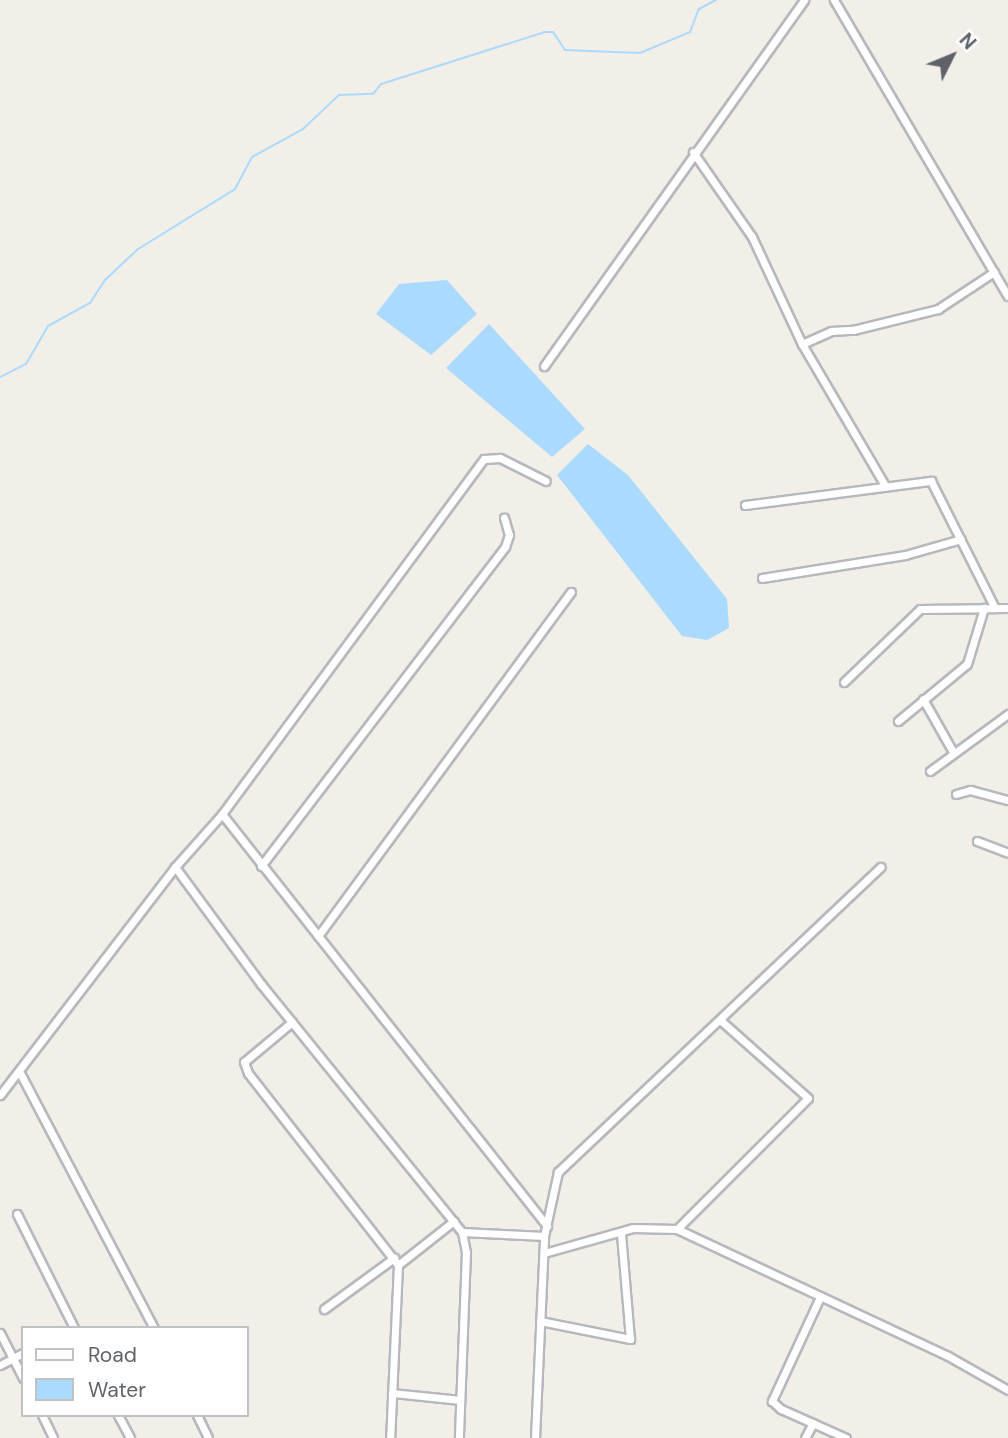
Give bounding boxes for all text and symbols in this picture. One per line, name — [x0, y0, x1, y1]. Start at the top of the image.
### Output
north arrow — [917, 21, 987, 91]
text: N — [954, 28, 982, 55]
legend — [21, 1326, 248, 1417]
text: Road — [88, 1341, 137, 1369]
text: Water — [88, 1376, 146, 1404]

